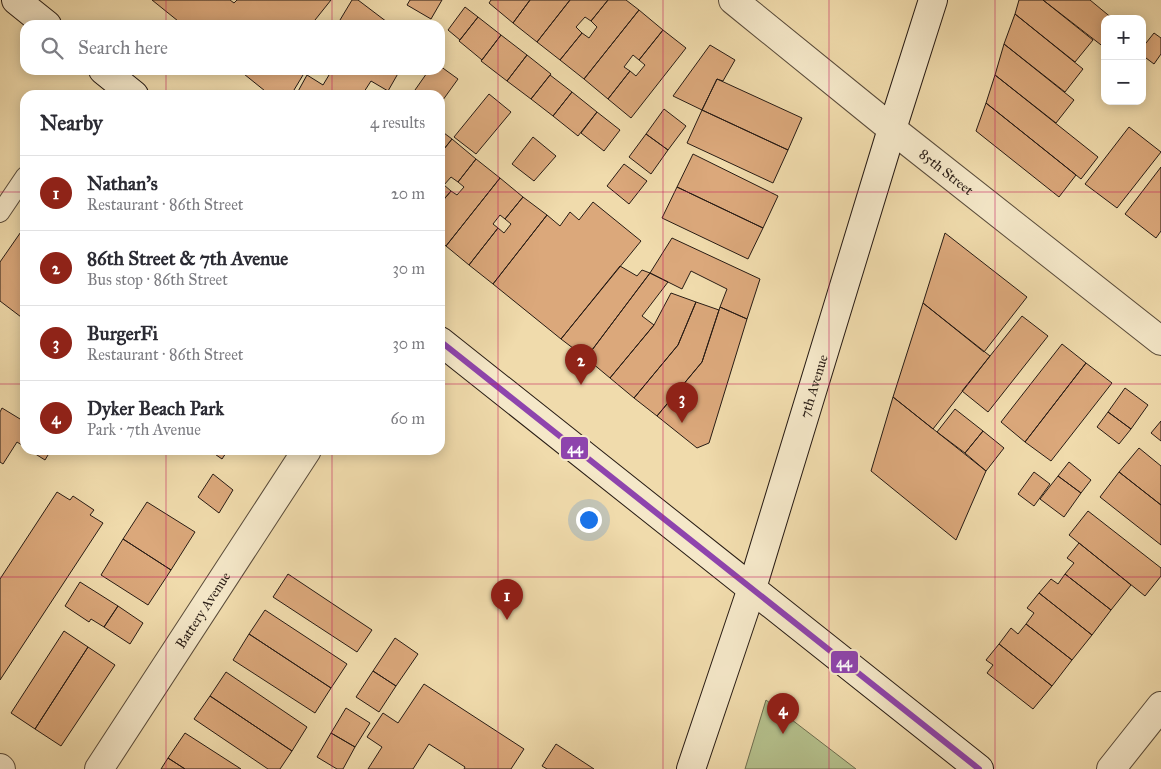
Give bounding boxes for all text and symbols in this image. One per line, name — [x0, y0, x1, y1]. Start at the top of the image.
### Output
map controls — [1101, 15, 1146, 105]
button: + — [1101, 15, 1146, 60]
search box — [20, 20, 445, 75]
icon: search — [38, 34, 66, 62]
text: Search here — [78, 36, 168, 59]
button: − — [1101, 60, 1146, 105]
text: Nearby — [40, 110, 103, 136]
text: 4 results — [370, 113, 425, 132]
street label: 85th Street — [916, 145, 977, 199]
text: Nathan's — [87, 172, 158, 195]
text: 1 — [53, 184, 59, 203]
text: 20 m — [391, 184, 425, 203]
text: Restaurant · 86th Street — [87, 195, 243, 214]
text: 86th Street & 7th Avenue — [87, 247, 288, 270]
text: 2 — [52, 259, 60, 278]
text: 30 m — [392, 259, 425, 278]
text: Bus stop · 86th Street — [87, 270, 228, 289]
text: BurgerFi — [87, 322, 158, 345]
text: 3 — [53, 334, 59, 353]
text: 30 m — [392, 334, 425, 353]
pin: 2 — [565, 344, 597, 385]
text: Restaurant · 86th Street — [87, 345, 243, 364]
street label: 7th Avenue — [796, 352, 831, 420]
pin: 3 — [666, 382, 698, 423]
text: Dyker Beach Park — [87, 397, 224, 420]
text: 4 — [52, 409, 60, 428]
text: 60 m — [391, 409, 425, 428]
text: Park · 7th Avenue — [87, 420, 201, 439]
line badge: 44 — [560, 436, 589, 460]
text: 44 — [567, 440, 584, 458]
your location — [576, 507, 602, 533]
street label: Battery Avenue — [172, 568, 234, 651]
pin: 1 — [491, 579, 523, 620]
line badge: 44 — [830, 650, 859, 674]
text: 44 — [836, 654, 853, 672]
pin: 4 — [767, 693, 799, 734]

